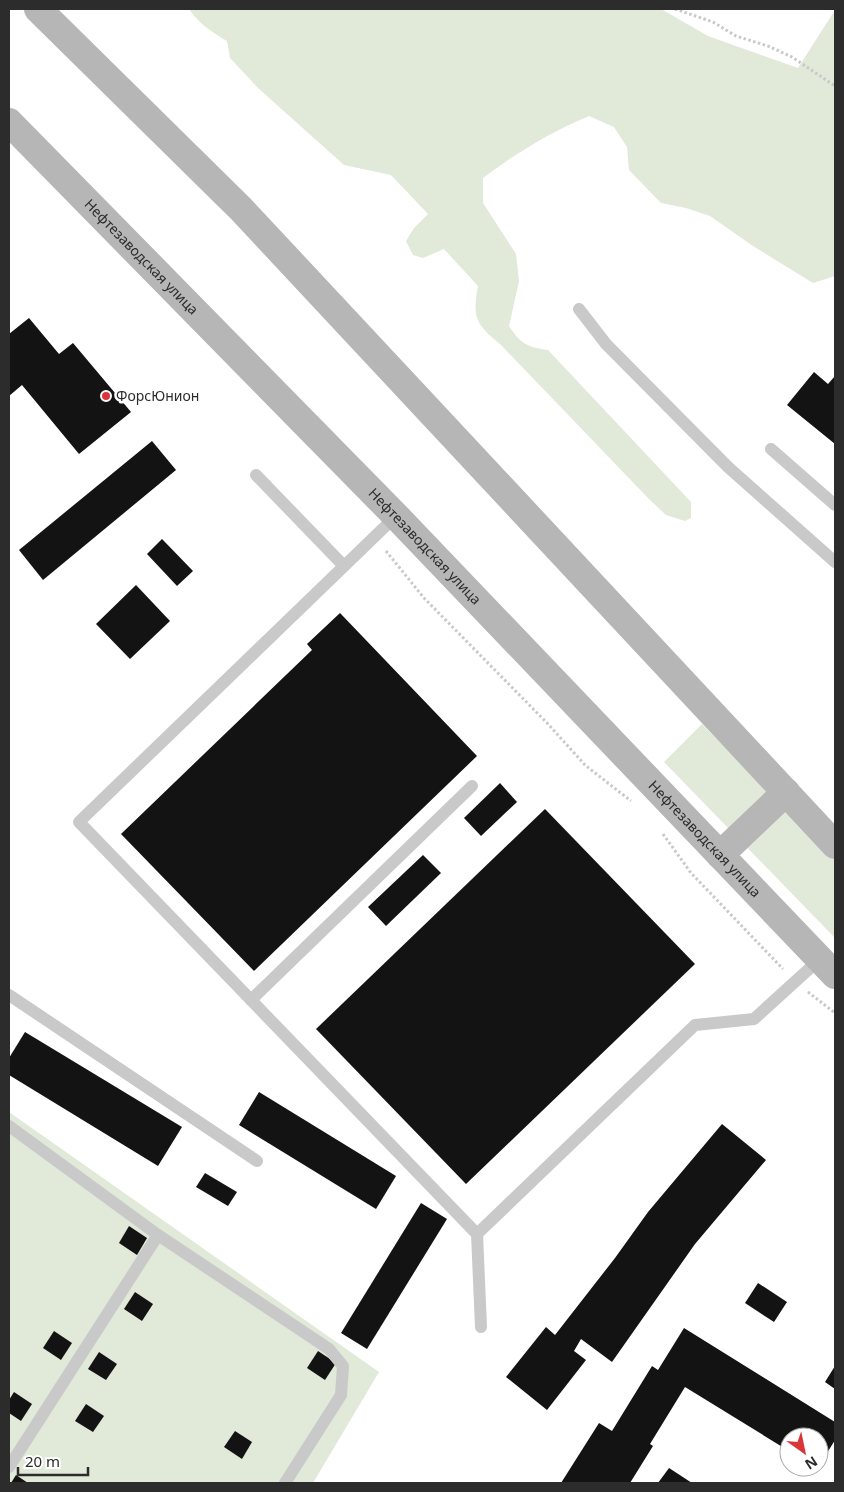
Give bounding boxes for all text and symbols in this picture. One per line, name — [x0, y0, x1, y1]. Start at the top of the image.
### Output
street label: Нефтезаводская улица — [81, 195, 203, 318]
place label: ФорсЮнион — [116, 386, 199, 405]
marker: ФорсЮнион — [100, 390, 112, 402]
street label: Нефтезаводская улица — [365, 483, 486, 608]
street label: Нефтезаводская улица — [645, 776, 766, 901]
north arrow — [779, 1427, 829, 1477]
scale bar — [18, 1444, 88, 1476]
text: 20 m — [25, 1451, 60, 1471]
text: N — [801, 1452, 821, 1474]

